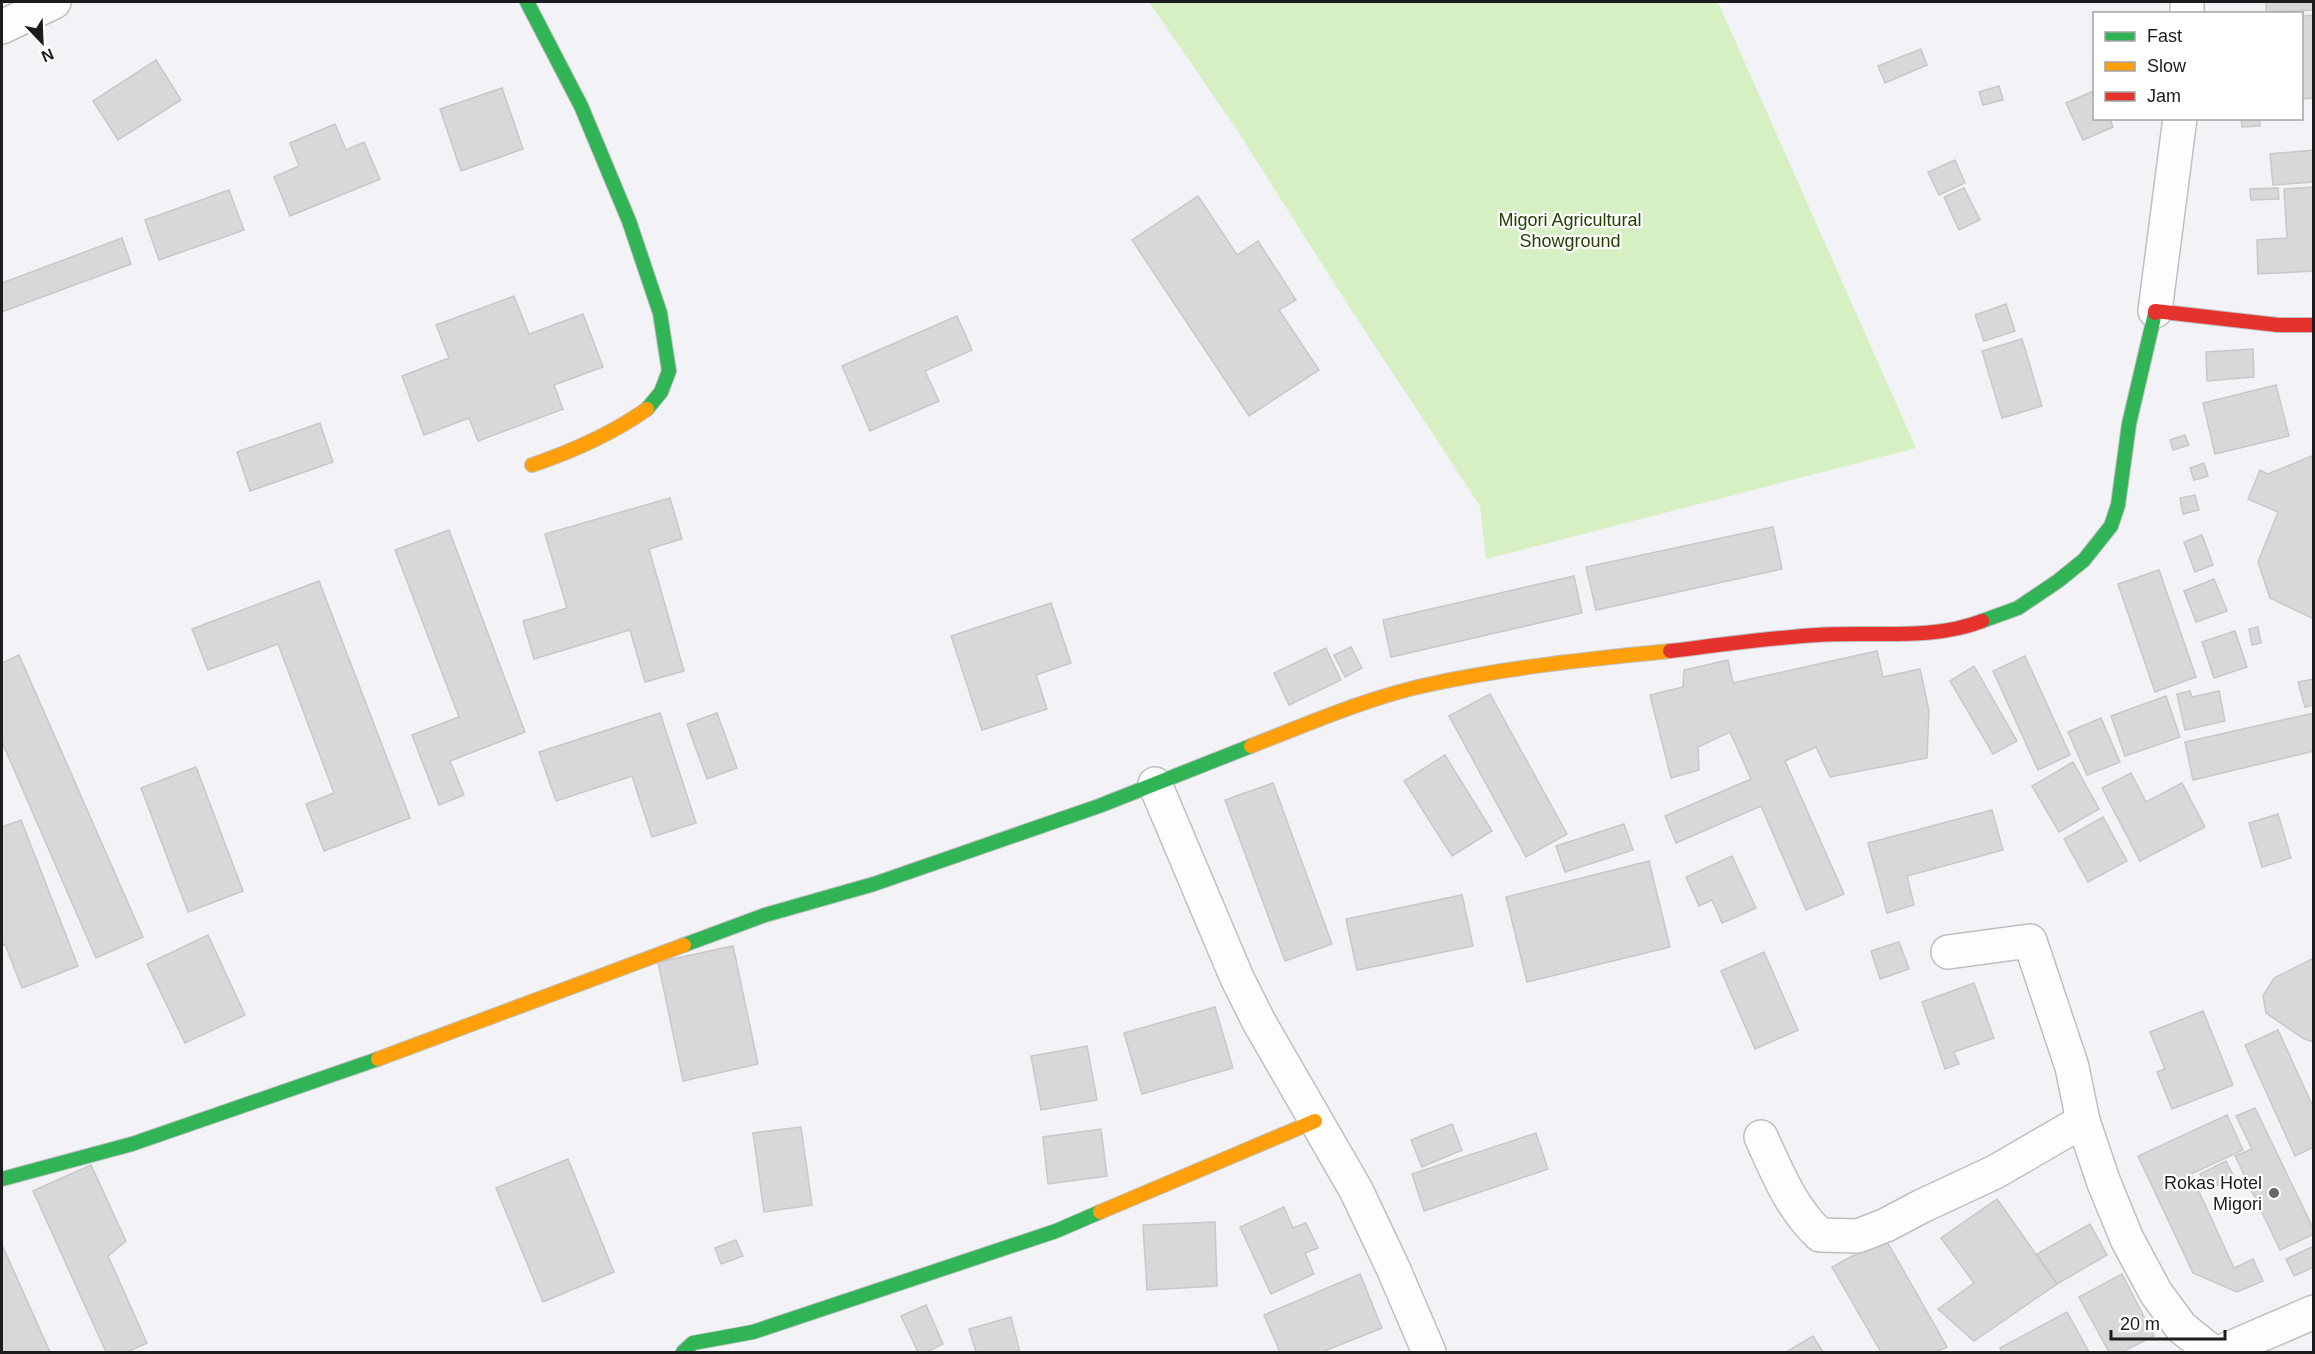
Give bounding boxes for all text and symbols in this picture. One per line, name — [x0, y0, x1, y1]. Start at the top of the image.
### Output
north arrow — [12, 12, 72, 72]
legend — [2093, 12, 2303, 120]
text: Fast — [2147, 26, 2182, 46]
text: N — [39, 45, 56, 65]
text: Slow — [2147, 56, 2187, 76]
text: Jam — [2147, 86, 2181, 106]
park label: Migori Agricultural Showground — [1498, 210, 1642, 251]
place label: Rokas Hotel Migori — [2164, 1173, 2262, 1214]
marker: Rokas Hotel Migori — [2267, 1186, 2281, 1200]
scale bar — [2111, 1303, 2225, 1341]
text: 20 m — [2120, 1314, 2160, 1334]

